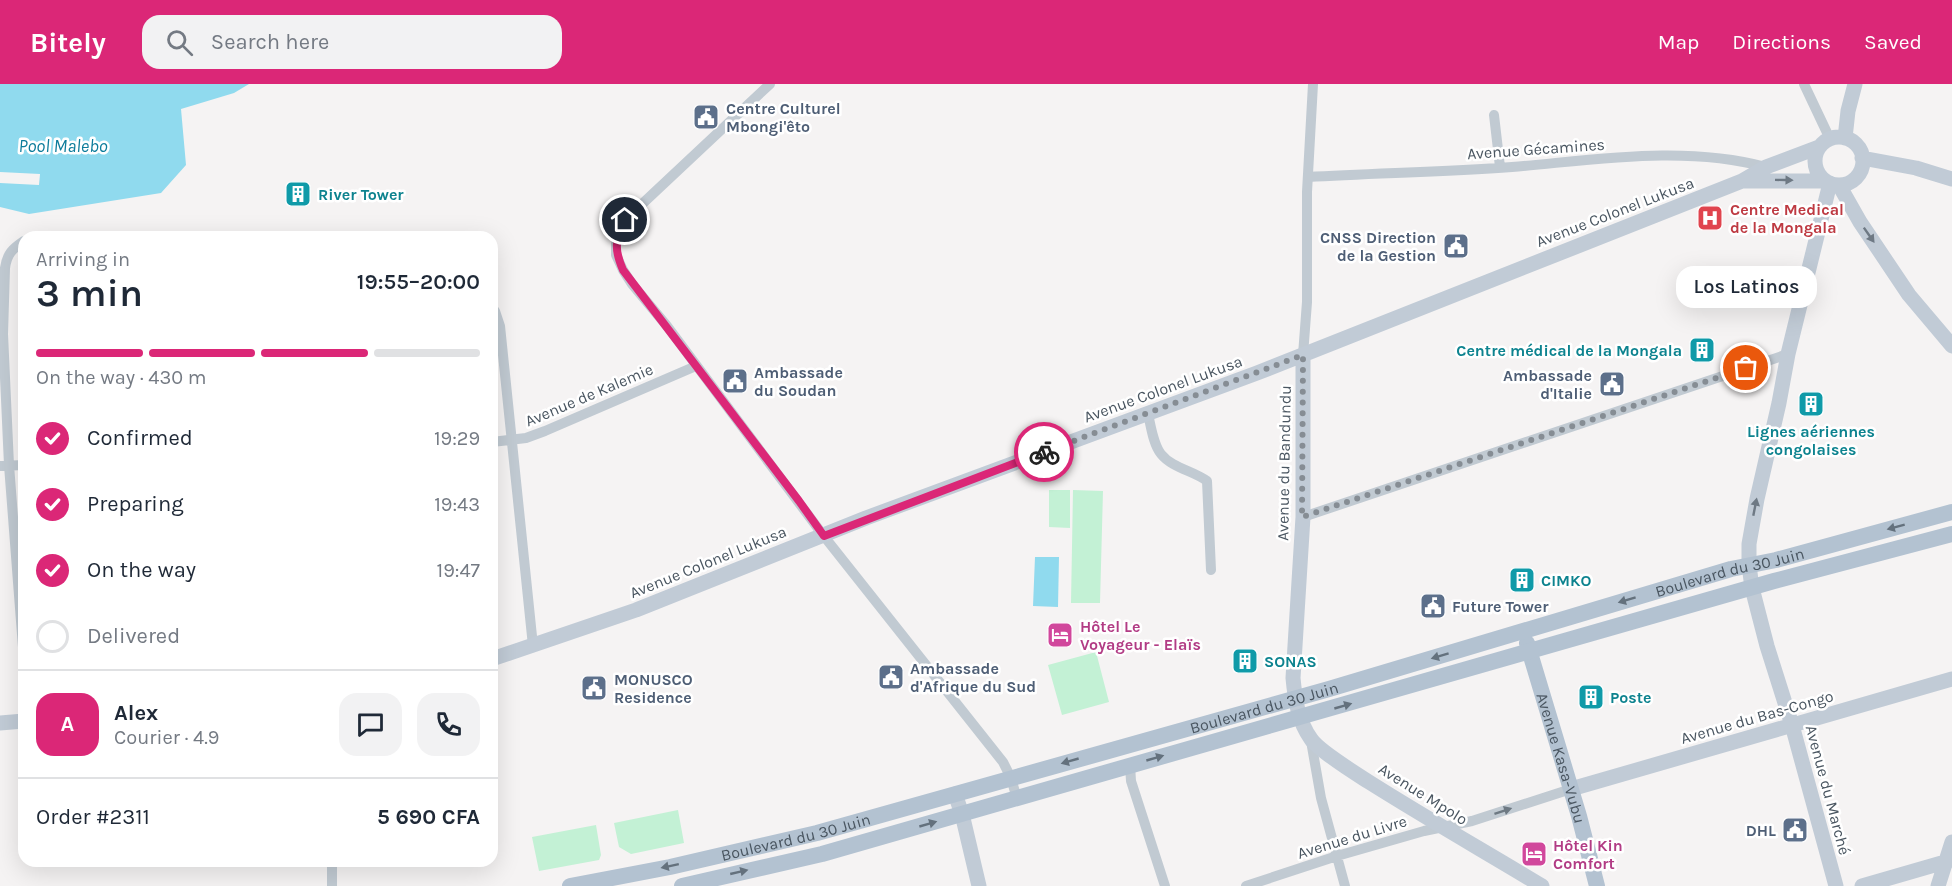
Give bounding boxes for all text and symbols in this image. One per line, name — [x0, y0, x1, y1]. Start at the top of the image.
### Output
search box — [142, 15, 562, 69]
text: Bitely — [30, 26, 106, 59]
icon: search — [163, 26, 196, 59]
text: Search here — [211, 29, 329, 55]
text: Map — [1658, 30, 1699, 54]
text: Directions — [1732, 30, 1831, 54]
text: Saved — [1864, 30, 1922, 54]
place label: Centre Culturel Mbongi'êto — [726, 99, 841, 136]
public building icon: Centre Culturel Mbongi'êto — [691, 102, 721, 132]
water label: Pool Malebo — [18, 135, 108, 157]
street label: Avenue Gécamines — [1466, 135, 1606, 163]
street label: Avenue Colonel Lukusa — [1533, 173, 1697, 251]
one-way arrow — [1775, 176, 1794, 185]
building icon: River Tower — [283, 179, 313, 209]
place label: River Tower — [318, 185, 404, 204]
pin — [599, 194, 650, 245]
place label: Centre Medical de la Mongala — [1730, 200, 1844, 237]
icon: home — [608, 203, 641, 236]
hospital icon: Centre Medical de la Mongala — [1695, 203, 1725, 233]
one-way arrow — [1863, 227, 1875, 243]
place label: CNSS Direction de la Gestion — [1320, 228, 1436, 265]
public building icon: CNSS Direction de la Gestion — [1441, 231, 1471, 261]
text: Arriving in — [36, 248, 130, 271]
callout: Los Latinos — [1676, 266, 1816, 308]
text: 19:55–20:00 — [357, 269, 480, 295]
text: 3 min — [36, 270, 143, 316]
text: Los Latinos — [1694, 275, 1800, 298]
building icon: Centre médical de la Mongala — [1687, 335, 1717, 365]
place label: Centre médical de la Mongala — [1456, 341, 1682, 360]
pin — [1720, 342, 1771, 393]
street label: Avenue Colonel Lukusa — [1081, 351, 1245, 427]
icon: bag — [1729, 351, 1762, 384]
street label: Avenue de Kalemie — [522, 359, 656, 431]
place label: Ambassade du Soudan — [754, 363, 843, 400]
text: On the way · 430 m — [36, 366, 207, 389]
public building icon: Ambassade du Soudan — [720, 366, 750, 396]
place label: Ambassade d'Italie — [1503, 366, 1592, 403]
public building icon: Ambassade d'Italie — [1597, 369, 1627, 399]
street label: Avenue du Bandundu — [1273, 385, 1295, 541]
building icon: Lignes aériennes congolaises — [1796, 389, 1826, 419]
icon: check — [36, 422, 69, 455]
courier — [1014, 422, 1074, 482]
place label: Lignes aériennes congolaises — [1747, 422, 1875, 459]
text: Confirmed — [87, 425, 193, 451]
text: 19:29 — [434, 427, 480, 450]
icon: bike — [1028, 436, 1061, 469]
icon: check — [36, 488, 69, 521]
text: Preparing — [87, 491, 184, 517]
text: 19:43 — [434, 493, 480, 516]
one-way arrow — [1751, 497, 1760, 516]
street label: Avenue Colonel Lukusa — [627, 522, 789, 602]
one-way arrow — [1886, 523, 1904, 532]
street label: Boulevard du 30 Juin — [1653, 543, 1806, 601]
icon: check — [36, 554, 69, 587]
text: On the way — [87, 557, 196, 583]
text: 19:47 — [437, 559, 480, 582]
building icon: CIMKO — [1507, 565, 1537, 595]
place label: CIMKO — [1541, 571, 1591, 590]
public building icon: Future Tower — [1418, 591, 1448, 621]
one-way arrow — [1617, 596, 1635, 606]
place label: Future Tower — [1452, 597, 1549, 616]
place label: Hôtel Le Voyageur - Elaïs — [1080, 617, 1201, 654]
hotel icon: Hôtel Le Voyageur - Elaïs — [1045, 620, 1075, 650]
text: Delivered — [87, 623, 180, 649]
building icon: SONAS — [1230, 646, 1260, 676]
place label: SONAS — [1264, 652, 1317, 671]
one-way arrow — [1430, 652, 1448, 661]
place label: Ambassade d'Afrique du Sud — [910, 659, 1036, 696]
public building icon: Ambassade d'Afrique du Sud — [876, 662, 906, 692]
place label: MONUSCO Residence — [614, 670, 693, 707]
public building icon: MONUSCO Residence — [579, 673, 609, 703]
street label: Boulevard du 30 Juin — [1188, 677, 1341, 737]
building icon: Poste — [1576, 682, 1606, 712]
street label: Avenue du Bas-Congo — [1678, 686, 1836, 748]
place label: Poste — [1610, 688, 1652, 707]
street label: Avenue Kasa-Vubu — [1533, 690, 1590, 825]
button: chat — [339, 693, 402, 756]
button: phone — [417, 693, 480, 756]
text: Alex — [114, 700, 158, 726]
one-way arrow — [1334, 700, 1352, 710]
text: A — [61, 711, 74, 737]
street label: Avenue du Marché — [1802, 723, 1854, 857]
text: Courier · 4.9 — [114, 726, 219, 749]
one-way arrow — [1146, 753, 1164, 763]
one-way arrow — [1061, 757, 1079, 766]
street label: Avenue Mpolo — [1375, 759, 1471, 829]
text: Order #2311 — [36, 804, 150, 830]
text: 5 690 CFA — [377, 804, 480, 830]
one-way arrow — [1494, 806, 1512, 815]
street label: Boulevard du 30 Juin — [719, 809, 873, 864]
street label: Avenue du Livre — [1295, 811, 1409, 863]
public building icon: DHL — [1780, 815, 1810, 845]
one-way arrow — [919, 819, 937, 829]
place label: DHL — [1746, 821, 1776, 840]
place label: Hôtel Kin Comfort — [1553, 836, 1623, 873]
hotel icon: Hôtel Kin Comfort — [1519, 839, 1549, 869]
one-way arrow — [660, 862, 679, 872]
one-way arrow — [730, 867, 748, 877]

